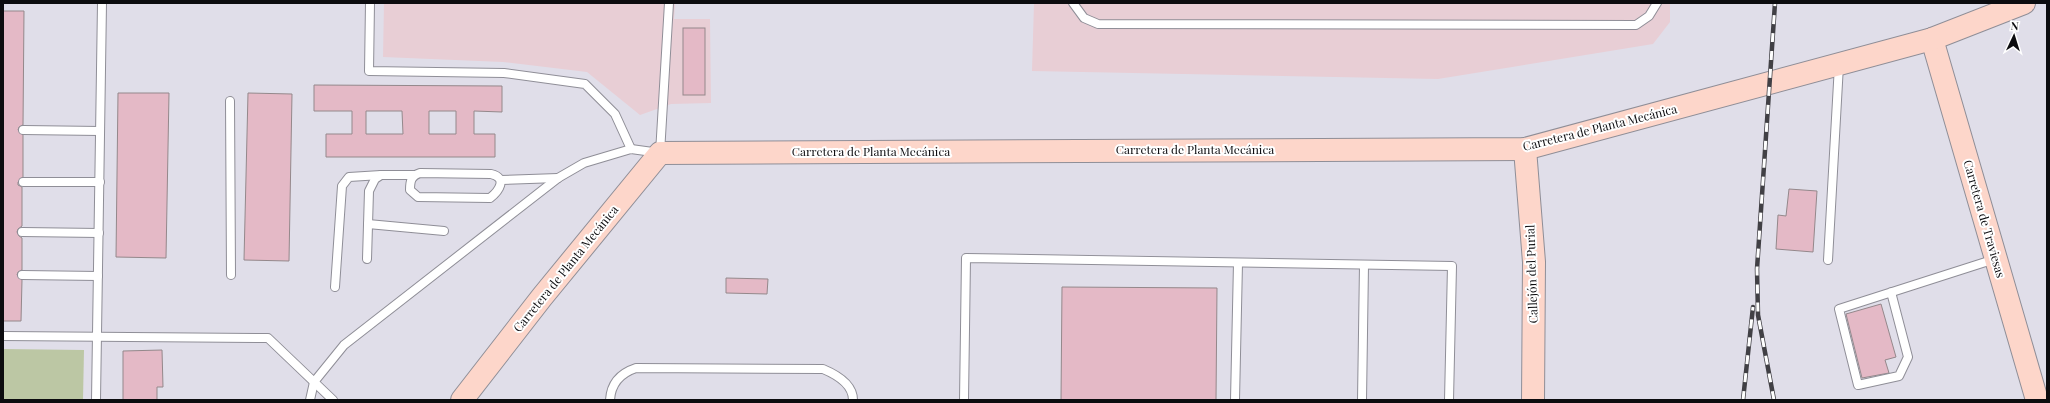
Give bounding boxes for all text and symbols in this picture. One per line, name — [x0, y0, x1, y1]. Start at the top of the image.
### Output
north arrow — [1994, 16, 2034, 56]
text: N — [2010, 18, 2019, 33]
street label: Carretera de Planta Mecánica — [1521, 100, 1679, 154]
street label: Carretera de Planta Mecánica — [1116, 141, 1274, 157]
street label: Carretera de Planta Mecánica — [792, 143, 950, 159]
street label: Carretera de Traviesas — [1960, 158, 2009, 279]
street label: Carretera de Planta Mecánica — [509, 202, 621, 335]
street label: Callejón del Purial — [1521, 224, 1541, 324]

